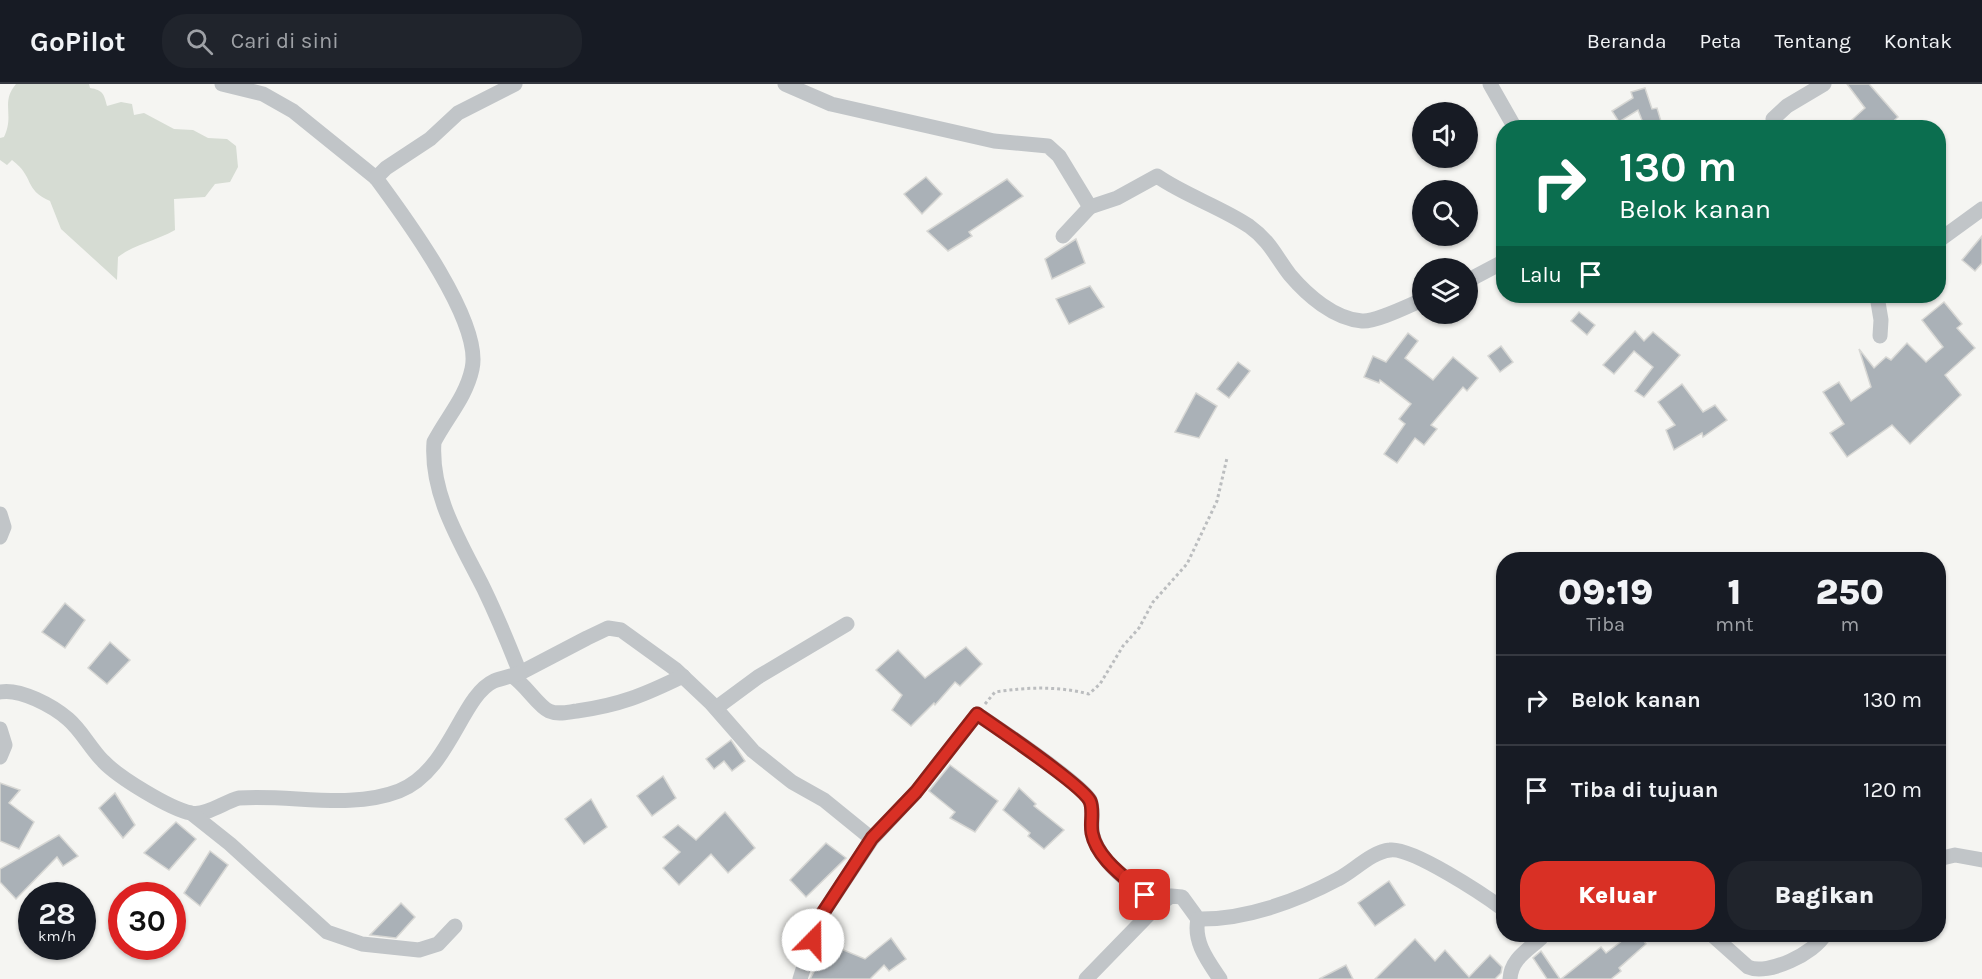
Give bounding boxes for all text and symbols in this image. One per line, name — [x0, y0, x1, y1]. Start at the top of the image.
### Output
search box — [162, 14, 582, 68]
text: GoPilot — [30, 25, 126, 58]
icon: search — [183, 25, 216, 58]
text: Cari di sini — [231, 28, 339, 54]
text: Beranda — [1587, 29, 1667, 53]
text: Peta — [1700, 29, 1741, 53]
text: Tentang — [1774, 29, 1851, 53]
text: Kontak — [1884, 29, 1952, 53]
map controls — [1412, 102, 1478, 324]
button: sound — [1412, 102, 1478, 168]
text: 130 m — [1619, 142, 1737, 192]
icon: right — [1520, 144, 1598, 222]
button: search — [1412, 180, 1478, 246]
text: Belok kanan — [1619, 193, 1771, 225]
button: layers — [1412, 258, 1478, 324]
icon: arrive — [1574, 258, 1607, 291]
text: Lalu — [1520, 262, 1562, 288]
text: 09:19 — [1558, 571, 1653, 613]
text: 1 — [1727, 571, 1741, 613]
text: 250 — [1815, 571, 1884, 613]
text: Tiba — [1586, 613, 1625, 636]
text: mnt — [1715, 613, 1754, 636]
text: m — [1840, 613, 1859, 636]
icon: right — [1520, 684, 1553, 717]
text: Belok kanan — [1571, 687, 1701, 713]
text: 130 m — [1863, 687, 1922, 713]
icon: arrive — [1520, 774, 1553, 807]
text: Tiba di tujuan — [1571, 777, 1718, 803]
text: 120 m — [1863, 777, 1922, 803]
button: Keluar — [1520, 861, 1715, 930]
button: Bagikan — [1727, 861, 1922, 930]
pin — [1119, 869, 1170, 920]
icon: arrive — [1128, 878, 1161, 911]
speed limit sign: 30 — [108, 882, 186, 960]
text: 28 — [38, 896, 76, 932]
position arrow — [781, 908, 845, 972]
text: km/h — [38, 927, 76, 945]

